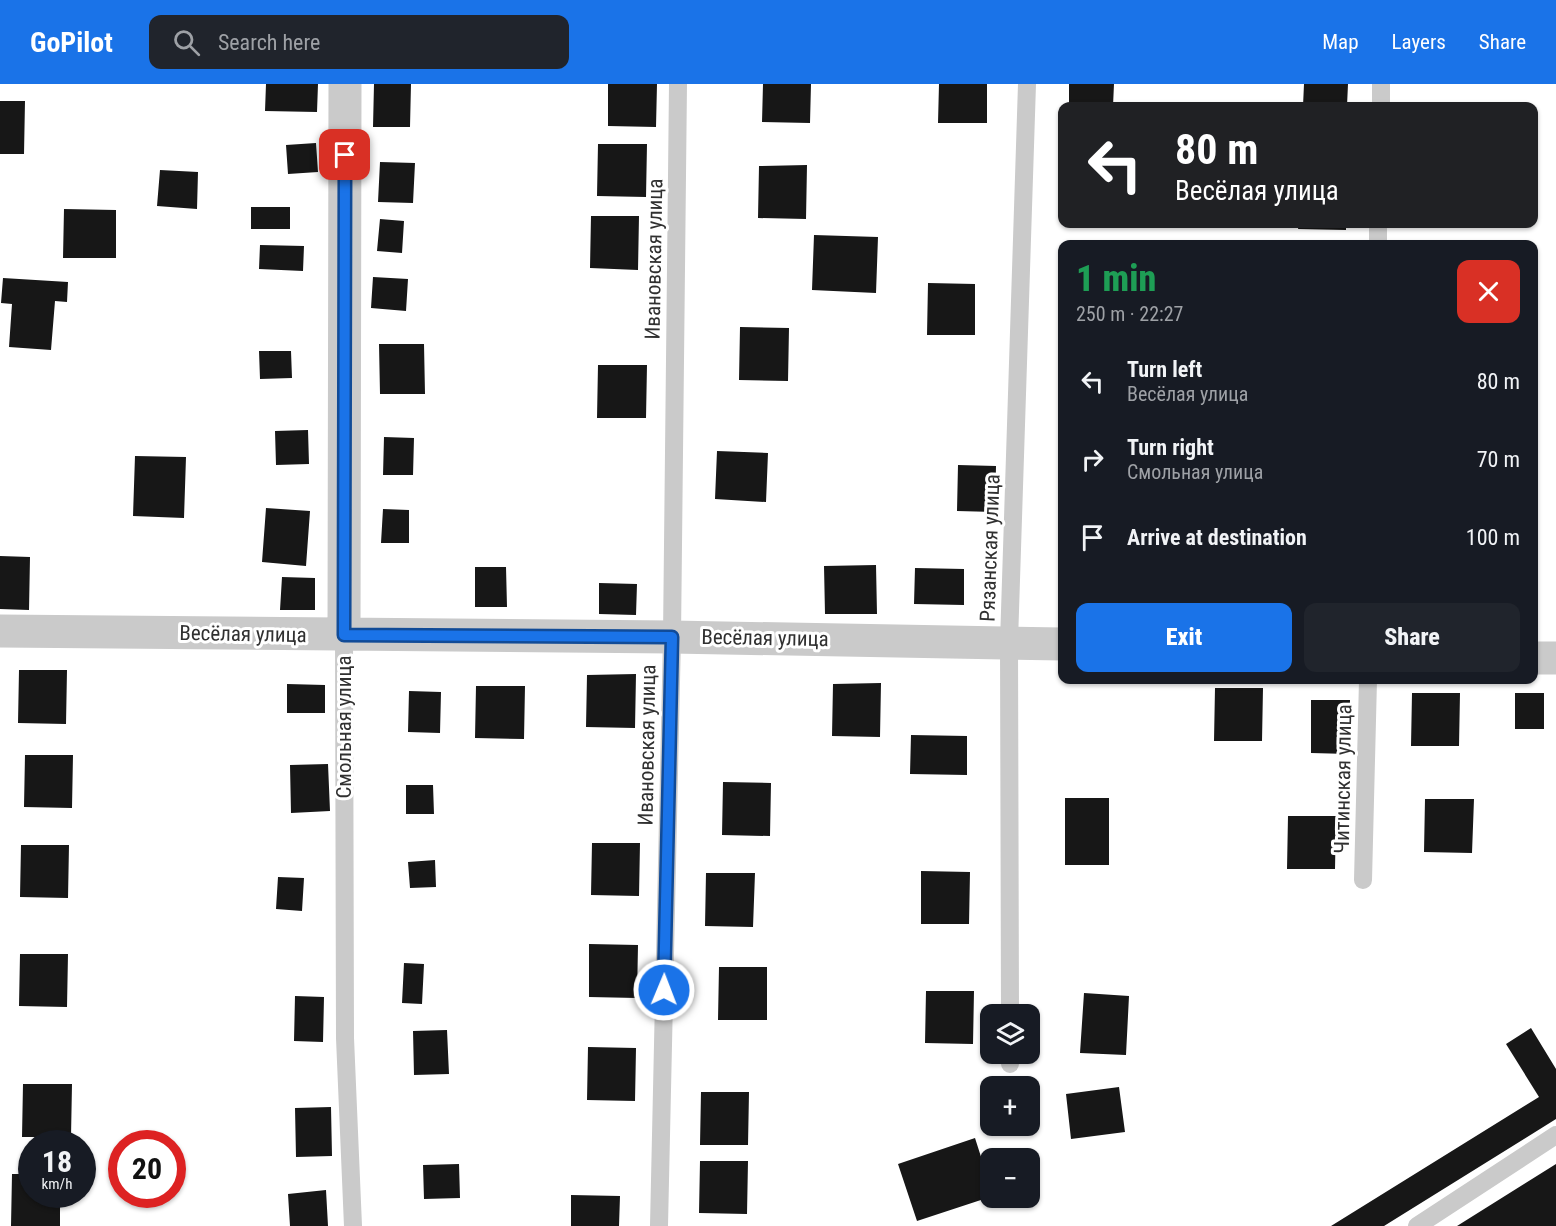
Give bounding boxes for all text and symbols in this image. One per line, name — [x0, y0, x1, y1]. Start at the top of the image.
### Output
search box — [149, 15, 569, 69]
text: GoPilot — [30, 26, 113, 59]
icon: search — [170, 26, 203, 59]
text: Search here — [218, 30, 320, 55]
text: Map — [1322, 30, 1359, 54]
text: Layers — [1392, 30, 1446, 54]
text: Share — [1479, 30, 1526, 54]
text: 80 m — [1175, 125, 1258, 174]
icon: left — [1076, 126, 1154, 204]
pin — [319, 129, 370, 180]
icon: arrive — [328, 138, 361, 171]
text: Весёлая улица — [1175, 175, 1339, 207]
street label: Ивановская улица — [641, 178, 667, 340]
text: 1 min — [1076, 258, 1156, 300]
button: close — [1457, 260, 1520, 323]
text: 250 m · 22:27 — [1076, 302, 1183, 326]
text: Turn left — [1127, 357, 1202, 382]
icon: left — [1076, 365, 1109, 398]
text: 80 m — [1477, 369, 1520, 394]
text: Весёлая улица — [1127, 382, 1248, 406]
text: Turn right — [1127, 435, 1214, 460]
icon: right — [1076, 443, 1109, 476]
text: 70 m — [1477, 447, 1520, 472]
text: Смольная улица — [1127, 460, 1263, 484]
street label: Рязанская улица — [975, 474, 1005, 622]
icon: arrive — [1076, 521, 1109, 554]
text: Arrive at destination — [1127, 525, 1307, 550]
text: 100 m — [1466, 525, 1520, 550]
button: Exit — [1076, 603, 1292, 672]
button: Share — [1304, 603, 1520, 672]
street label: Весёлая улица — [179, 621, 307, 647]
street label: Весёлая улица — [701, 625, 829, 651]
street label: Смольная улица — [332, 655, 356, 799]
street label: Ивановская улица — [634, 664, 660, 826]
street label: Читинская улица — [1330, 704, 1356, 854]
position arrow — [632, 958, 696, 1022]
map controls — [980, 1004, 1040, 1208]
button: layers — [980, 1004, 1040, 1064]
button: + — [980, 1076, 1040, 1136]
speed limit sign: 20 — [108, 1130, 186, 1208]
text: 18 — [42, 1144, 72, 1179]
button: − — [980, 1148, 1040, 1208]
text: km/h — [42, 1175, 72, 1193]

